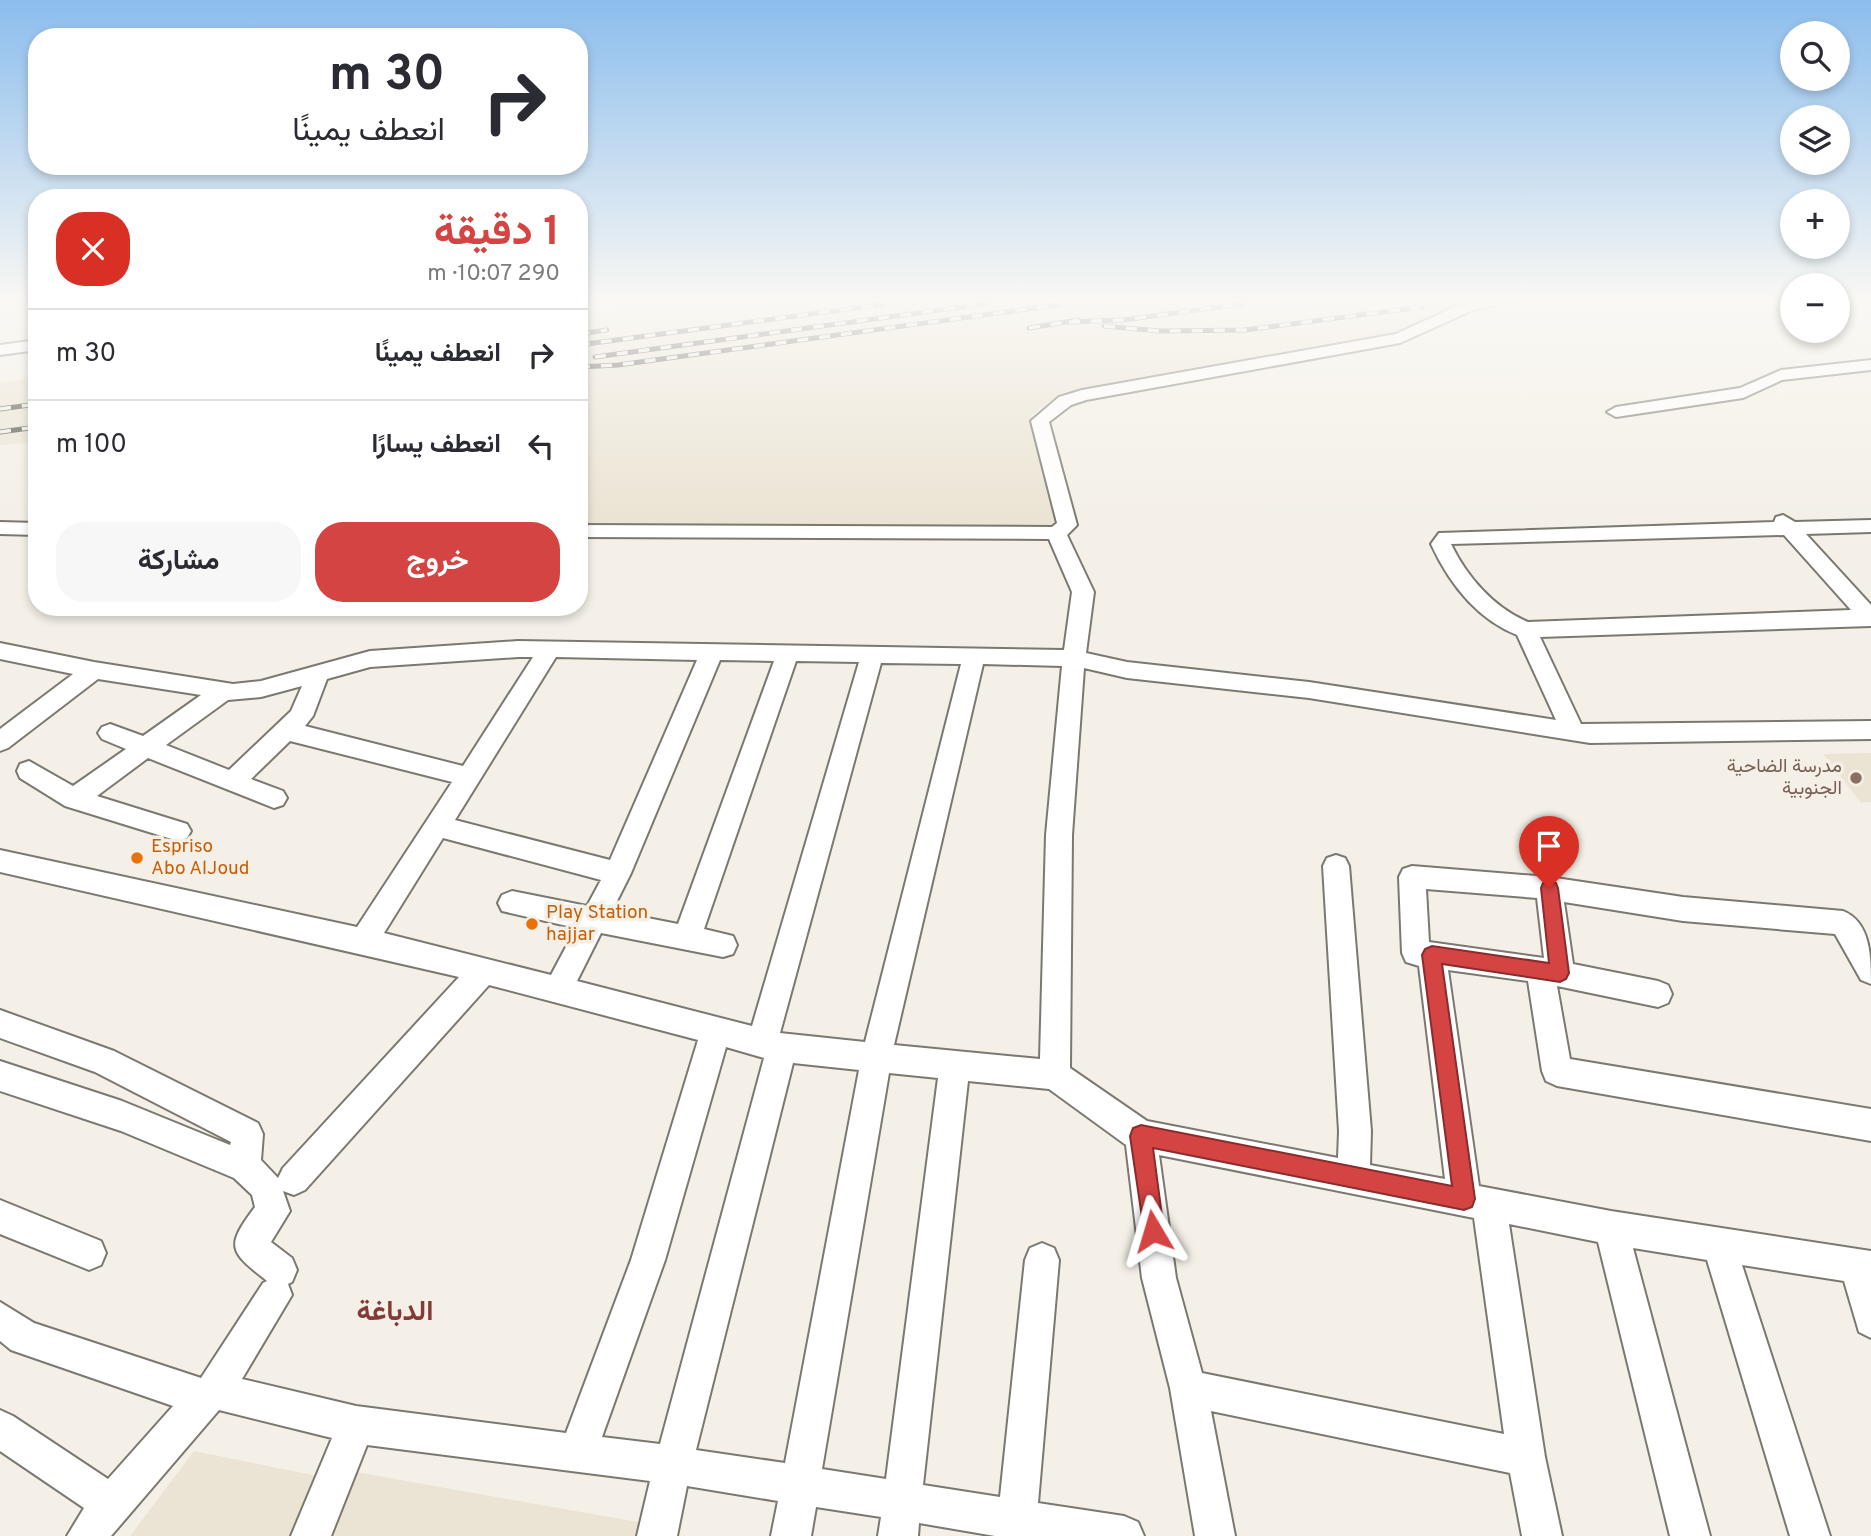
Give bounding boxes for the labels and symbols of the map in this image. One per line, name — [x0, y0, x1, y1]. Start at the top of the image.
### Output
place label: مدرسة الضاحية الجنوبية — [1727, 755, 1842, 801]
marker: مدرسة الضاحية الجنوبية — [1848, 770, 1864, 786]
pin — [1519, 816, 1579, 888]
place label: Espriso Abo AlJoud — [151, 835, 249, 881]
marker: Espriso Abo AlJoud — [129, 850, 145, 866]
place label: Play Station hajjar — [546, 901, 648, 947]
marker: Play Station hajjar — [524, 916, 540, 932]
position arrow — [1116, 1194, 1190, 1268]
district label: الدباغة — [357, 1295, 433, 1331]

